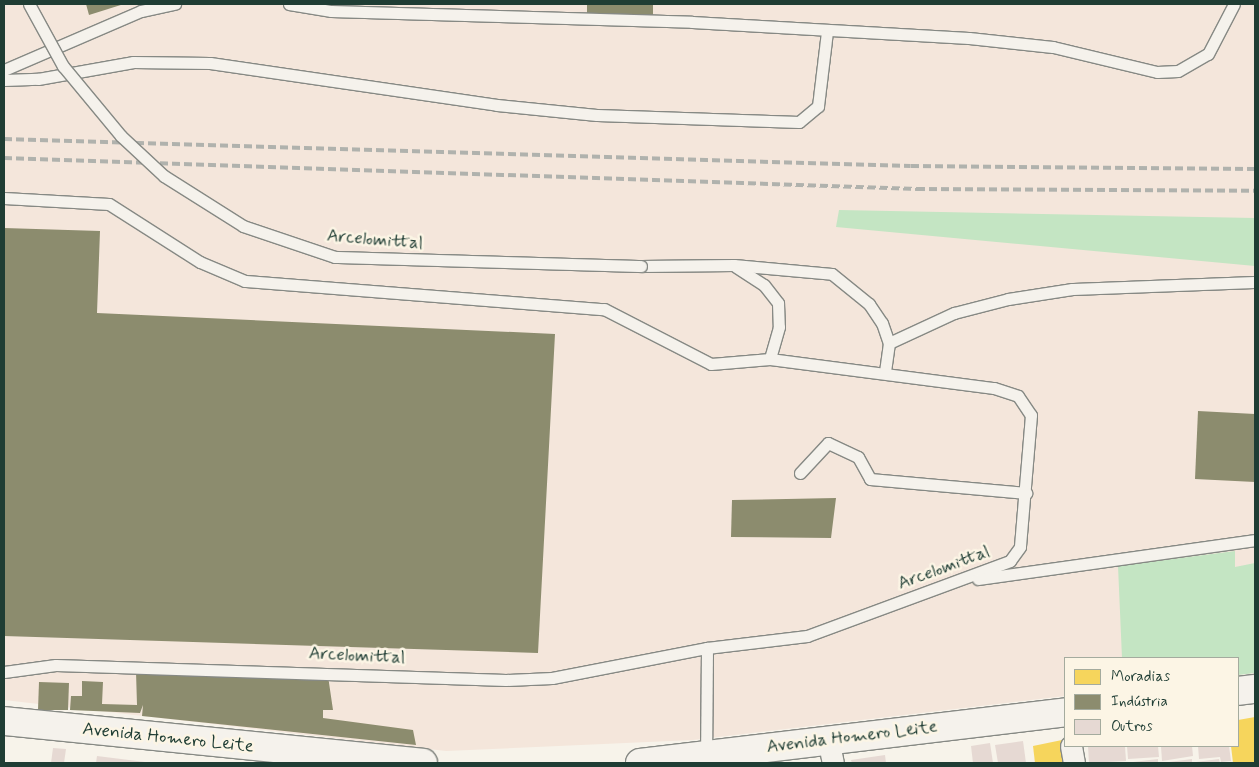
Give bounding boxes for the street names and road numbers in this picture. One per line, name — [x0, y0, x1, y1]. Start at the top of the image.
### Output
street label: Arcelomittal — [326, 225, 424, 255]
street label: Arcelomittal — [895, 541, 993, 595]
street label: Arcelomittal — [308, 643, 406, 669]
street label: Avenida Homero Leite — [765, 716, 939, 758]
street label: Avenida Homero Leite — [81, 718, 255, 758]

